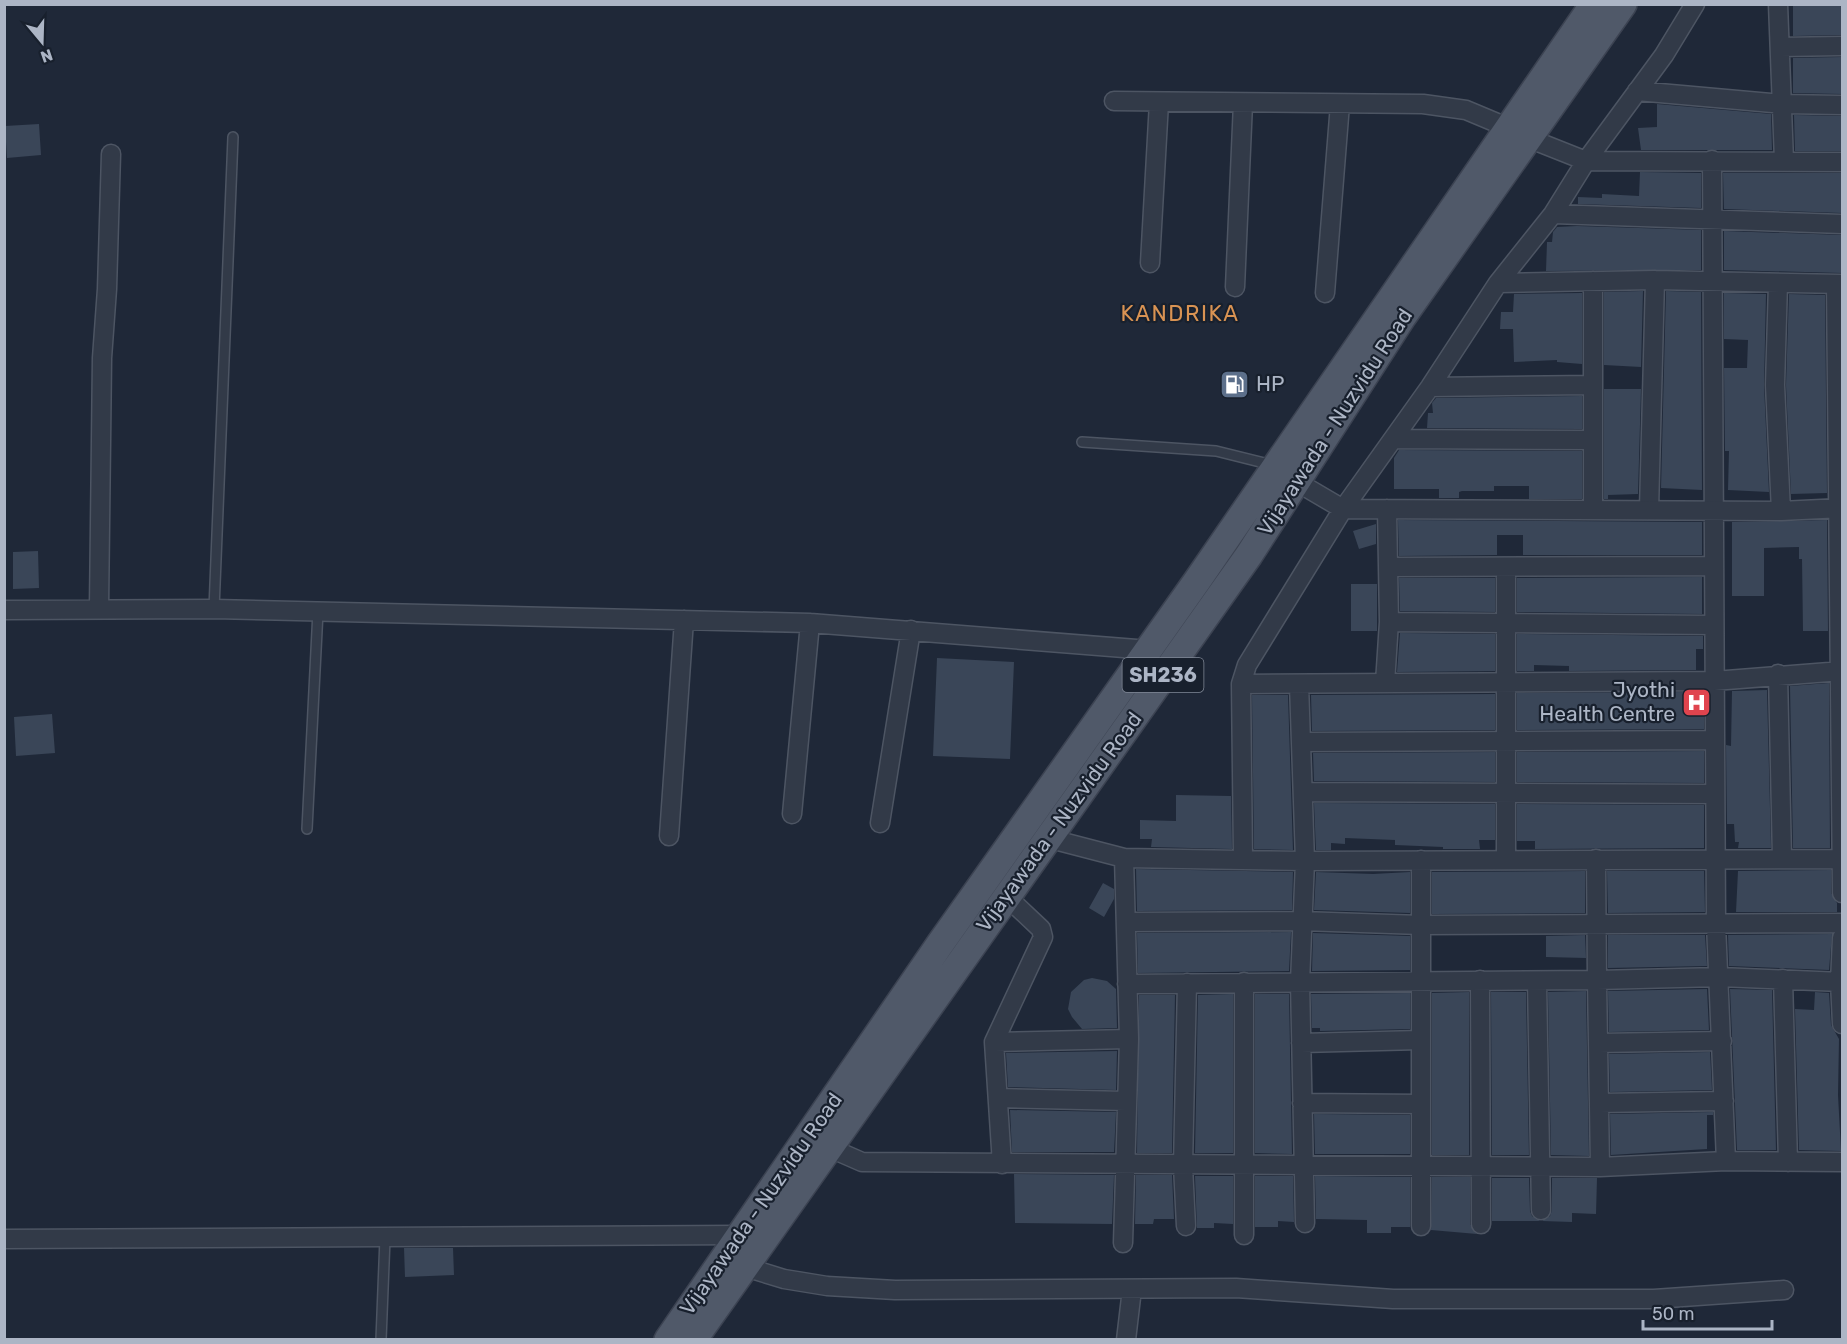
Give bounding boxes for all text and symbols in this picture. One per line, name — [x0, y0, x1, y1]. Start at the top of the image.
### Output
north arrow — [12, 12, 72, 72]
text: N — [38, 45, 55, 67]
district label: KANDRIKA — [1121, 300, 1239, 327]
street label: Vijayawada - Nuzvidu Road — [1252, 304, 1417, 540]
fuel station icon: HP — [1219, 368, 1251, 400]
place label: HP — [1256, 371, 1284, 396]
road number: SH236 — [1122, 658, 1204, 692]
place label: Jyothi Health Centre — [1539, 677, 1675, 726]
hospital icon: Jyothi Health Centre — [1680, 686, 1712, 718]
street label: Vijayawada - Nuzvidu Road — [970, 707, 1147, 936]
street label: Vijayawada - Nuzvidu Road — [674, 1088, 847, 1320]
scale bar — [1643, 1293, 1772, 1331]
text: 50 m — [1652, 1303, 1695, 1325]

